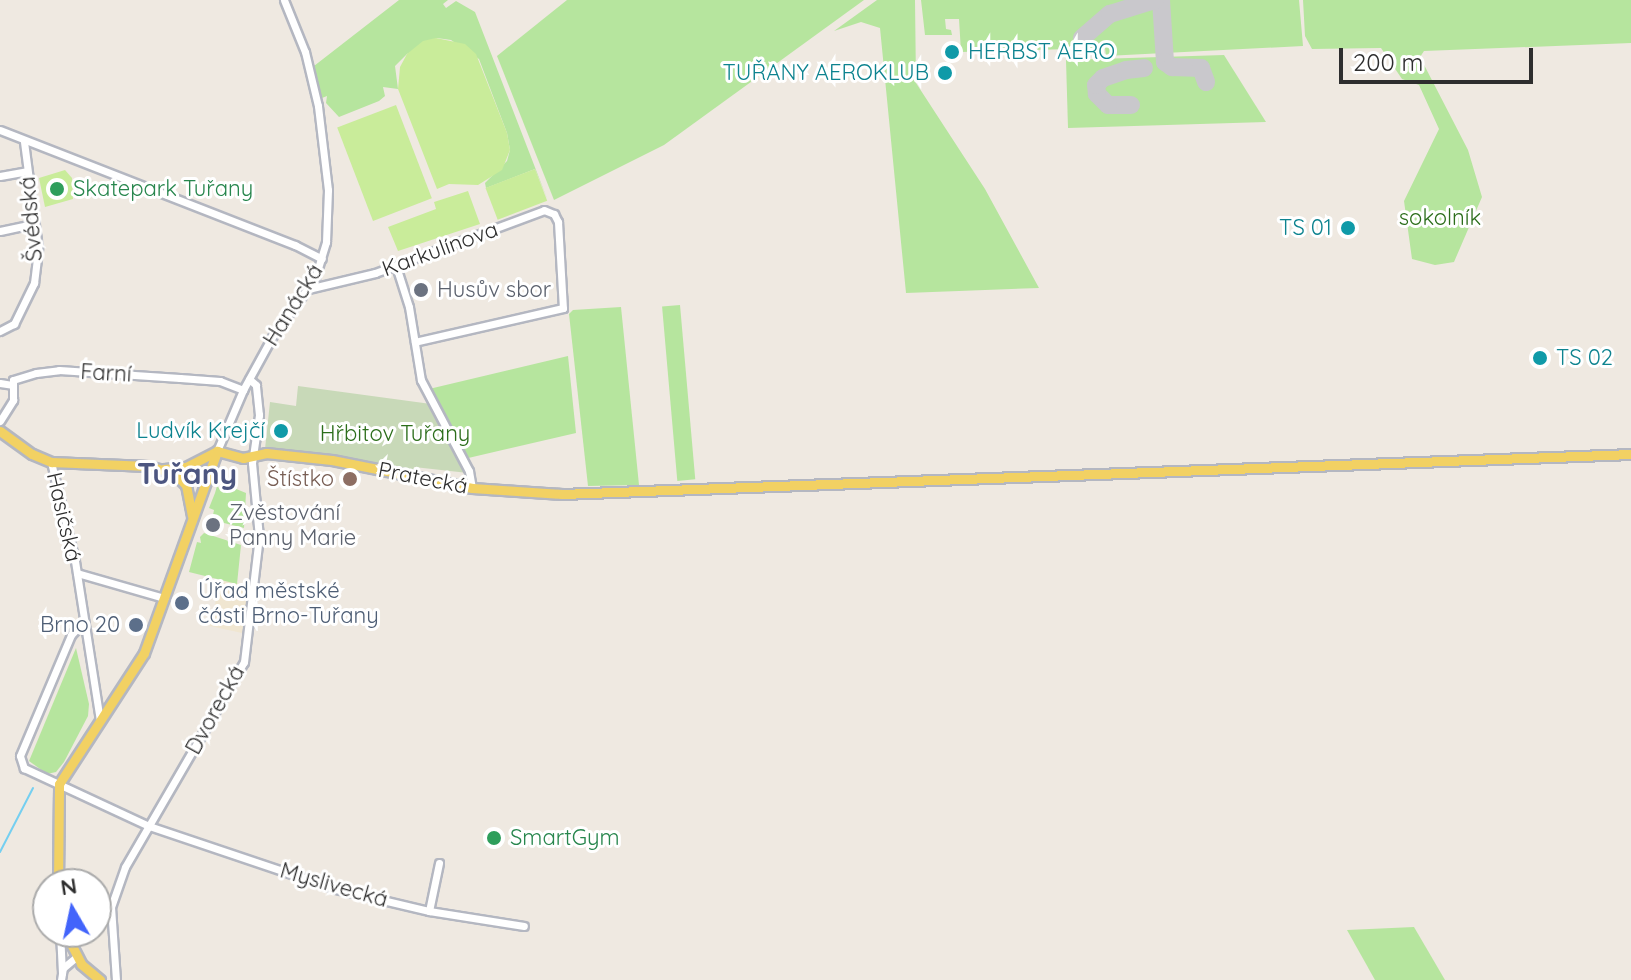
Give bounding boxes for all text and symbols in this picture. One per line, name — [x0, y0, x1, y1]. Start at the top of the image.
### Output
scale bar — [1343, 32, 1537, 82]
place label: HERBST AERO — [968, 39, 1115, 65]
marker: HERBST AERO — [943, 43, 961, 61]
text: 200 m — [1353, 47, 1423, 77]
place label: TUŘANY AEROKLUB — [723, 60, 929, 86]
marker: TUŘANY AEROKLUB — [936, 64, 954, 82]
street label: Švédská — [14, 176, 48, 262]
place label: Skatepark Tuřany — [73, 176, 253, 202]
marker: Skatepark Tuřany — [48, 180, 66, 198]
park label: sokolník — [1399, 205, 1481, 231]
place label: TS 01 — [1279, 215, 1332, 241]
street label: Karkulínova — [378, 216, 502, 282]
marker: TS 01 — [1339, 219, 1357, 237]
street label: Hanácká — [258, 259, 328, 351]
place label: Husův sbor — [437, 277, 551, 303]
marker: Husův sbor — [412, 281, 430, 299]
place label: TS 02 — [1556, 345, 1613, 371]
marker: TS 02 — [1531, 349, 1549, 367]
street label: Farní — [80, 358, 132, 388]
place label: Ludvík Krejčí — [136, 418, 265, 444]
park label: Hřbitov Tuřany — [320, 421, 470, 447]
marker: Ludvík Krejčí — [272, 422, 290, 440]
district label: Tuřany — [137, 455, 237, 491]
street label: Pratecká — [376, 456, 470, 500]
place label: Štístko — [267, 466, 334, 492]
street label: Hasičská — [41, 470, 87, 564]
marker: Štístko — [341, 470, 359, 488]
place label: Zvěstování Panny Marie — [229, 499, 356, 550]
marker: Zvěstování Panny Marie — [204, 516, 222, 534]
place label: Úřad městské části Brno-Tuřany — [198, 577, 379, 628]
marker: Úřad městské části Brno-Tuřany — [173, 594, 191, 612]
place label: Brno 20 — [40, 612, 120, 638]
marker: Brno 20 — [127, 616, 145, 634]
street label: Dvorecká — [180, 661, 250, 759]
place label: SmartGym — [510, 825, 620, 851]
marker: SmartGym — [485, 829, 503, 847]
street label: Myslivecká — [277, 857, 391, 913]
north arrow — [32, 868, 112, 948]
text: N — [58, 871, 79, 901]

